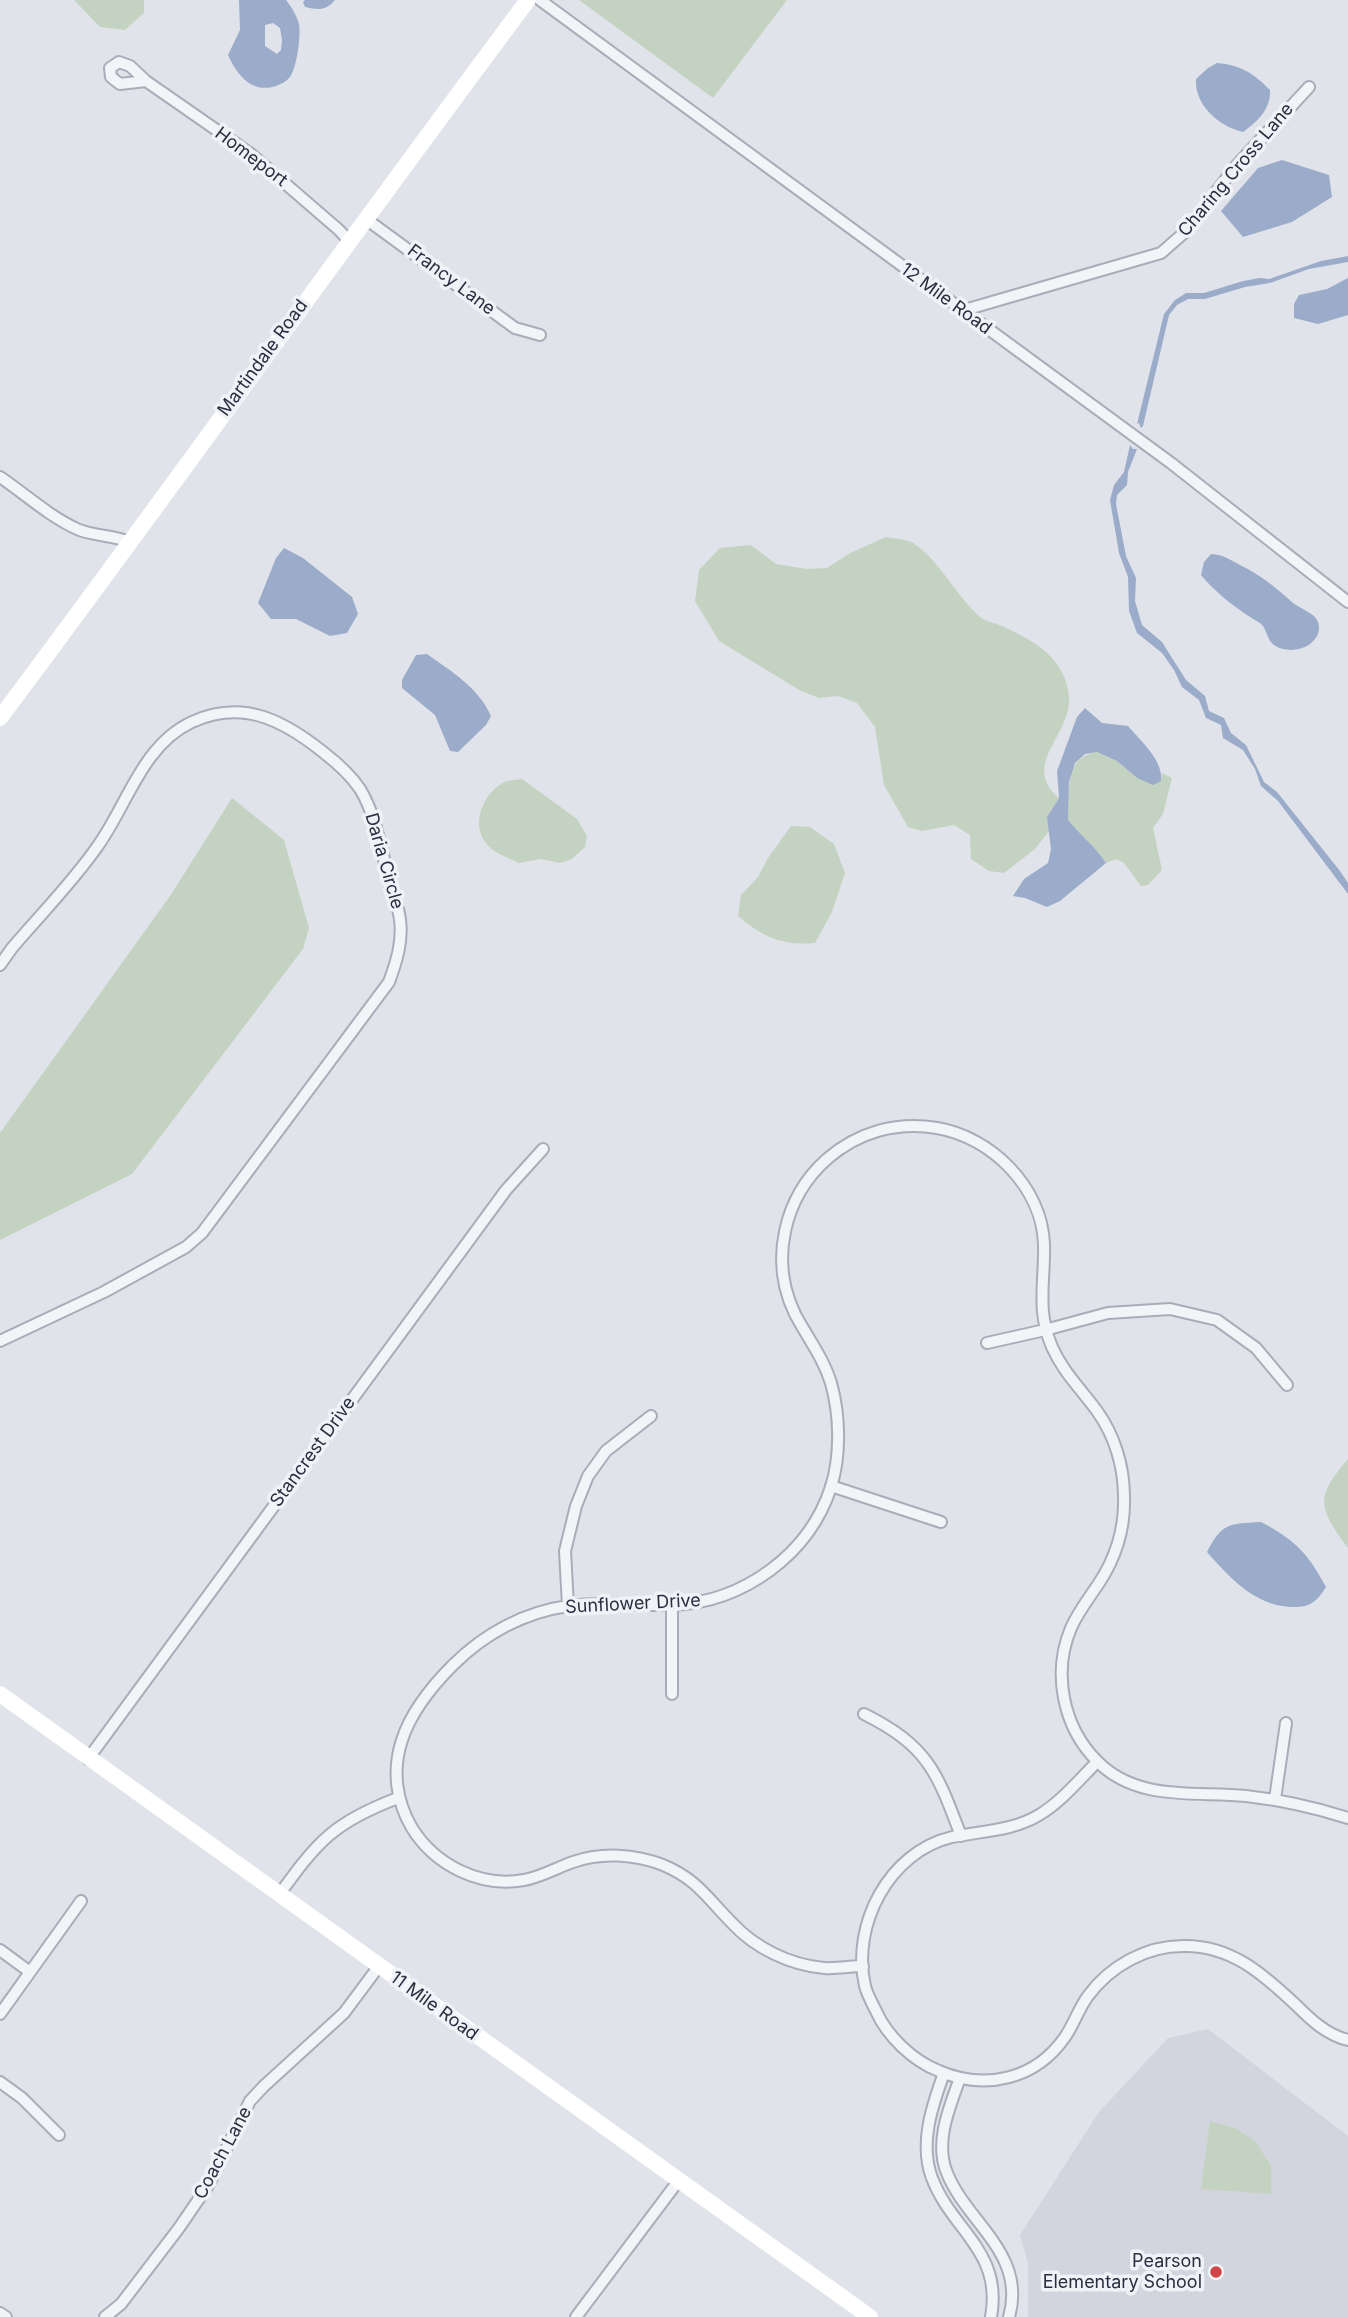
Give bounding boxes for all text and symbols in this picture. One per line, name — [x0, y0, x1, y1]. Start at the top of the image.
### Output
street label: Charing Cross Lane — [1174, 99, 1298, 241]
street label: Homeport — [210, 123, 292, 191]
street label: Francy Lane — [403, 240, 499, 320]
street label: 12 Mile Road — [896, 259, 996, 339]
street label: Martindale Road — [213, 296, 313, 420]
street label: Daria Circle — [360, 811, 408, 911]
street label: Stancrest Drive — [266, 1393, 360, 1511]
street label: Sunflower Drive — [565, 1590, 701, 1618]
street label: 11 Mile Road — [386, 1967, 482, 2045]
street label: Coach Lane — [190, 2103, 256, 2203]
place label: Pearson Elementary School — [1043, 2251, 1202, 2294]
marker: Pearson Elementary School — [1208, 2264, 1224, 2280]

